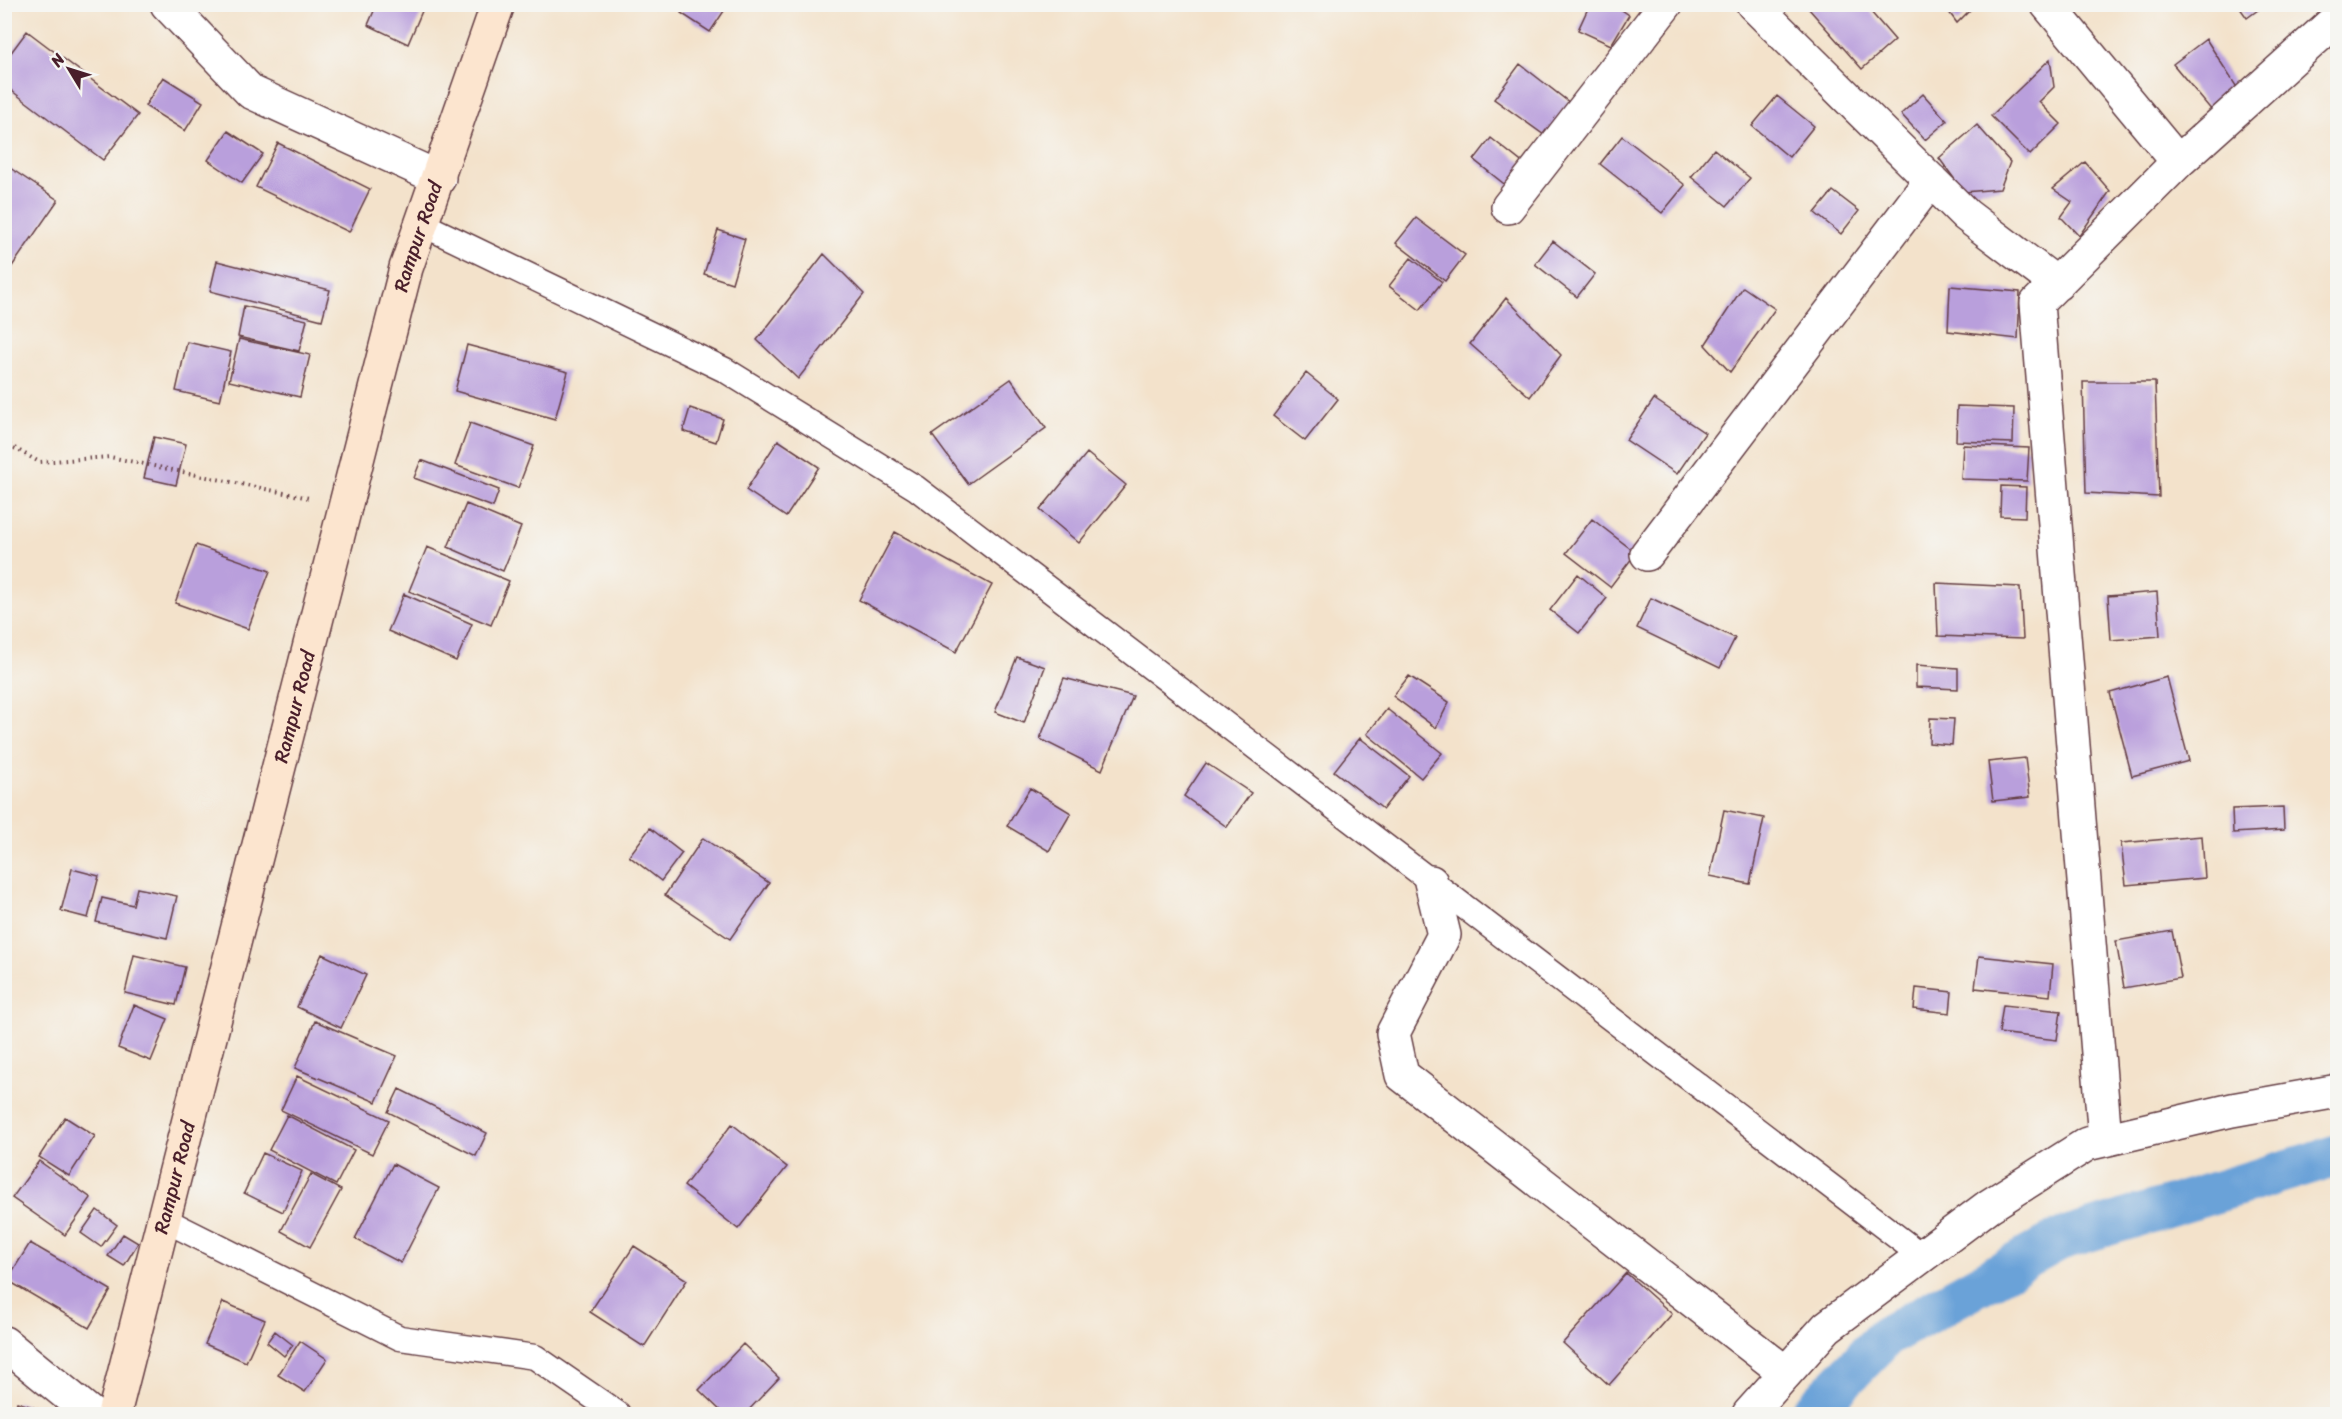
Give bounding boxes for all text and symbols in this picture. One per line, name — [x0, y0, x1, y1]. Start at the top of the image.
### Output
north arrow — [39, 39, 99, 99]
text: N — [42, 46, 73, 74]
street label: Rampur Road — [383, 175, 453, 296]
street label: Rampur Road — [263, 645, 326, 767]
street label: Rampur Road — [143, 1116, 206, 1238]

